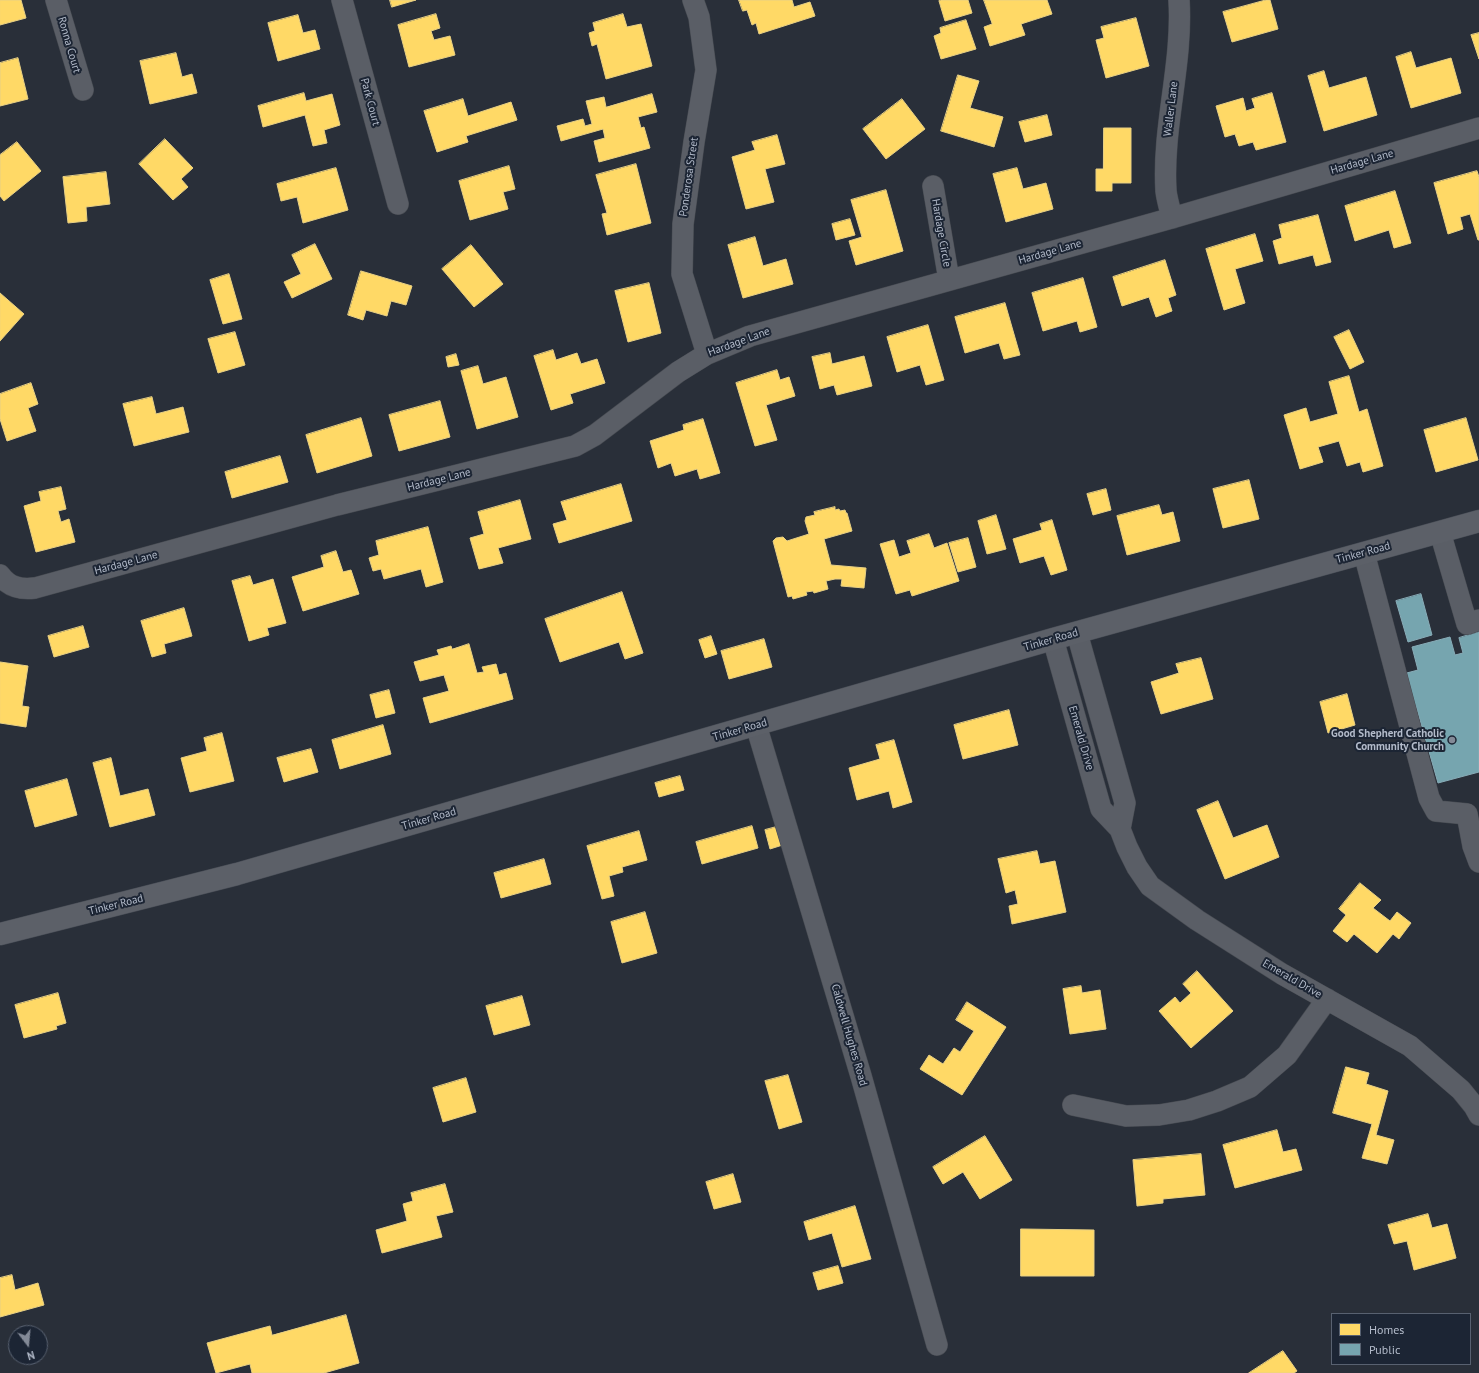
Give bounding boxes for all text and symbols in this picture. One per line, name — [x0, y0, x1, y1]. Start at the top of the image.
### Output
street label: Ronna Court — [55, 15, 83, 75]
street label: Park Court — [357, 77, 383, 127]
street label: Waller Lane — [1161, 81, 1181, 137]
street label: Ponderosa Street — [677, 137, 701, 217]
street label: Hardage Lane — [1329, 147, 1395, 177]
street label: Hardage Circle — [928, 198, 954, 268]
street label: Hardage Lane — [1017, 237, 1083, 267]
street label: Hardage Lane — [706, 325, 772, 359]
street label: Hardage Lane — [406, 466, 472, 494]
street label: Tinker Road — [1334, 539, 1392, 567]
street label: Hardage Lane — [93, 548, 159, 578]
street label: Tinker Road — [1022, 626, 1080, 654]
street label: Emerald Drive — [1066, 704, 1096, 772]
street label: Tinker Road — [711, 716, 769, 744]
place label: Good Shepherd Catholic Community Church — [1331, 727, 1444, 753]
marker: Good Shepherd Catholic Community Church — [1447, 735, 1457, 745]
street label: Tinker Road — [400, 805, 458, 833]
street label: Tinker Road — [87, 892, 145, 918]
street label: Emerald Drive — [1260, 957, 1324, 1001]
street label: Caldwell Hughes Road — [828, 983, 870, 1087]
legend — [1331, 1313, 1471, 1365]
text: Homes — [1369, 1322, 1404, 1337]
north arrow — [8, 1325, 48, 1365]
text: Public — [1369, 1342, 1400, 1357]
text: N — [26, 1348, 36, 1363]

